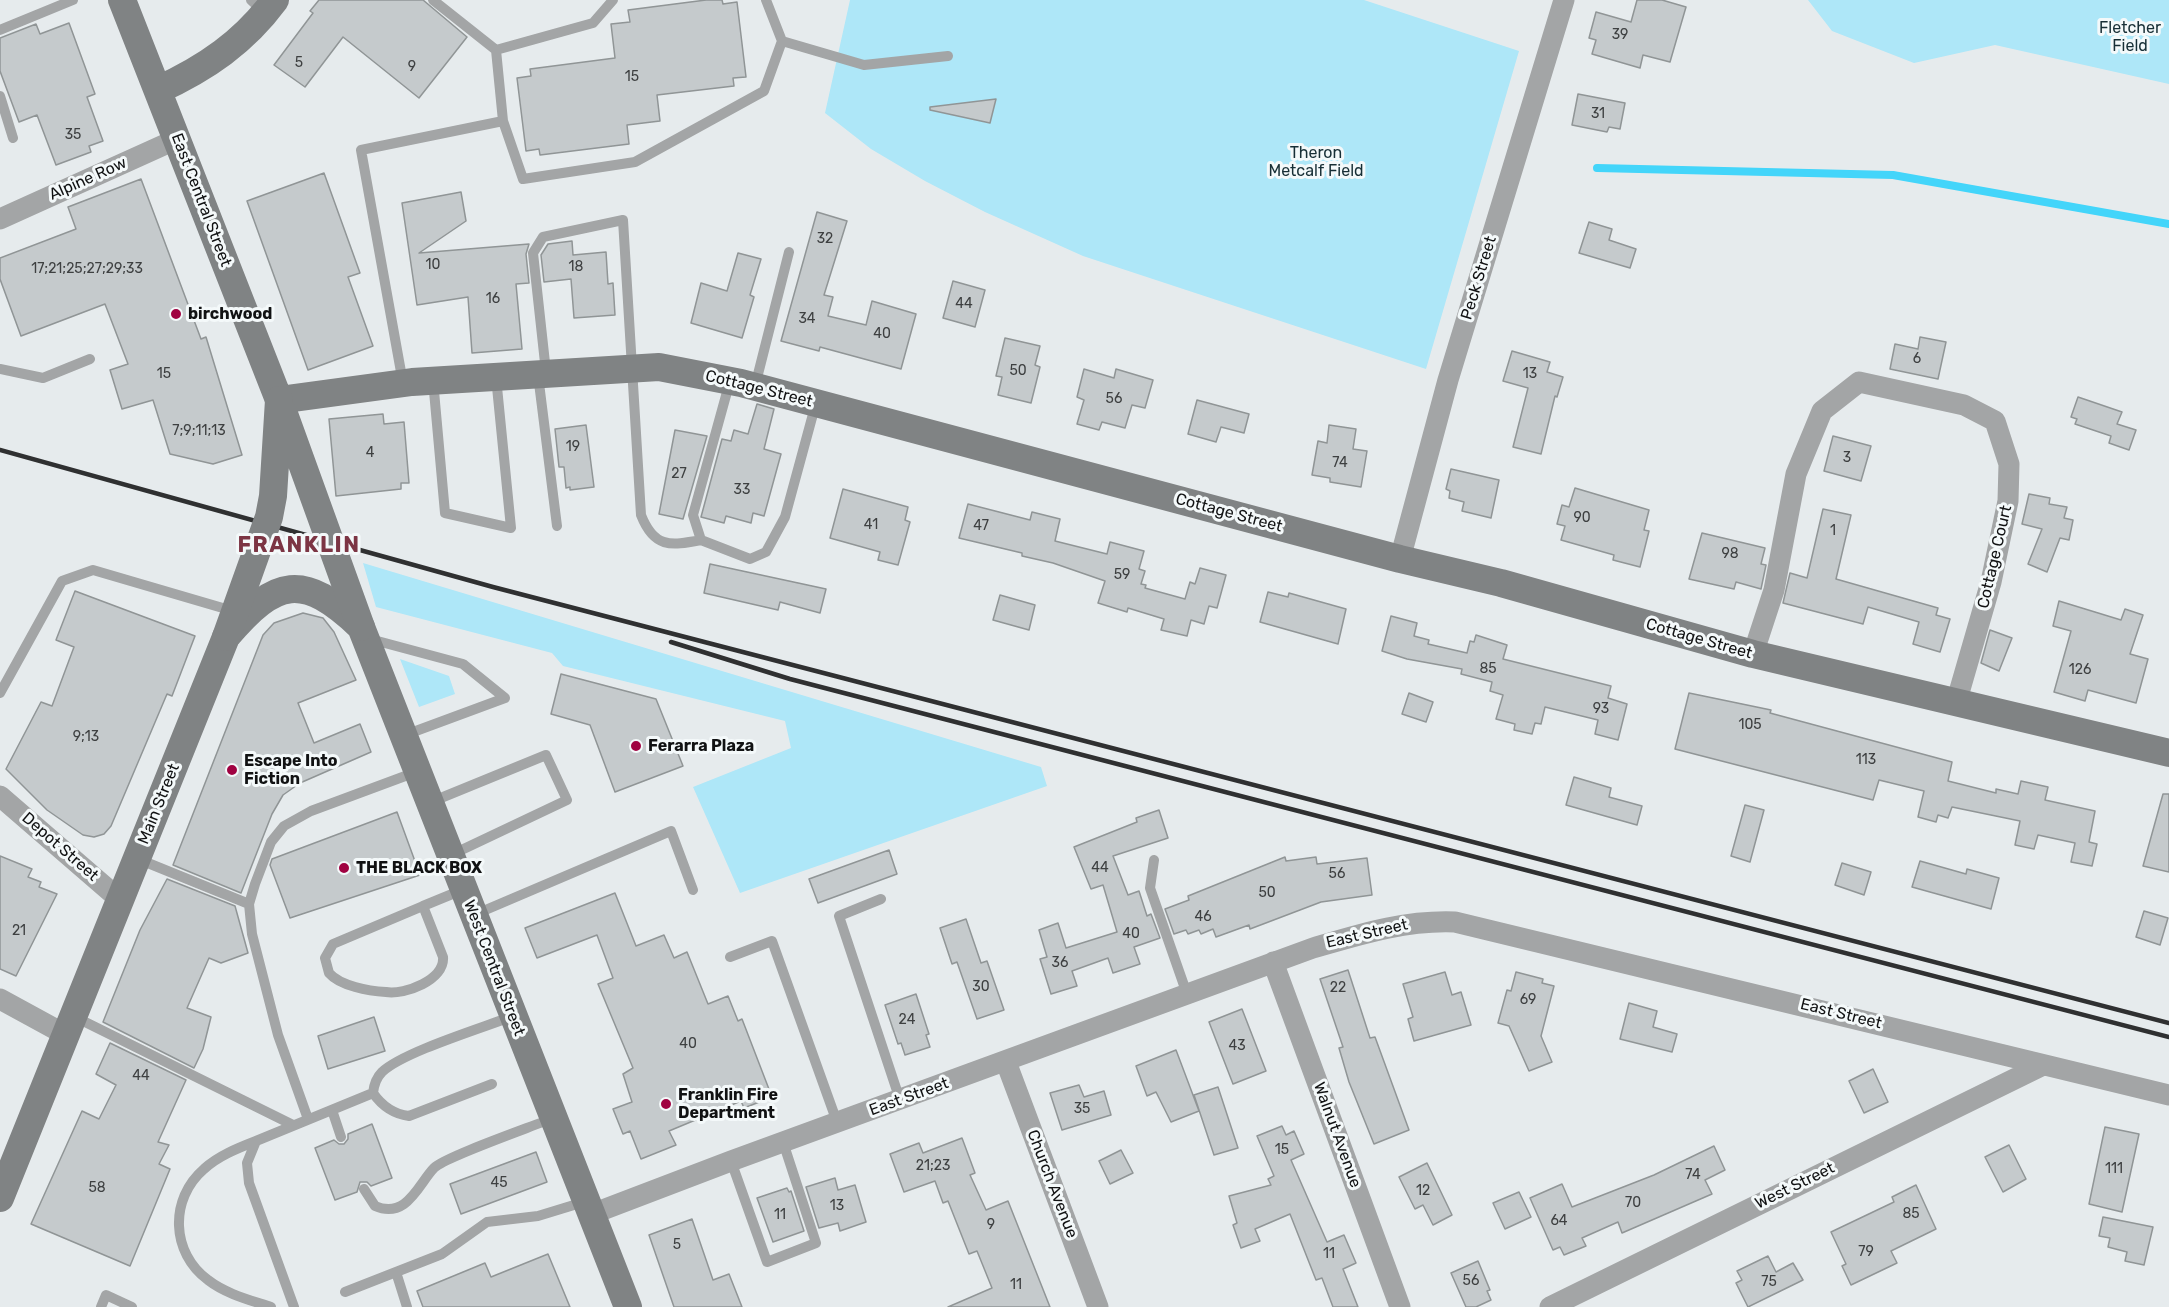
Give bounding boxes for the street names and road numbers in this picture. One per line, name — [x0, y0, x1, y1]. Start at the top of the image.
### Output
street label: East Central Street — [167, 131, 235, 269]
street label: Alpine Row — [46, 153, 130, 205]
street label: Peck Street — [1457, 234, 1501, 322]
street label: Cottage Street — [703, 366, 815, 412]
street label: Cottage Street — [1173, 490, 1285, 536]
street label: Cottage Court — [1974, 504, 2016, 610]
street label: Cottage Street — [1644, 615, 1754, 663]
street label: Main Street — [134, 761, 184, 847]
street label: Depot Street — [18, 809, 102, 885]
street label: West Central Street — [459, 897, 529, 1039]
street label: East Street — [1324, 915, 1410, 953]
street label: East Street — [1798, 995, 1884, 1033]
street label: East Street — [867, 1074, 951, 1120]
street label: Walnut Avenue — [1309, 1080, 1365, 1190]
street label: Church Avenue — [1023, 1127, 1081, 1241]
street label: West Street — [1752, 1159, 1838, 1213]

